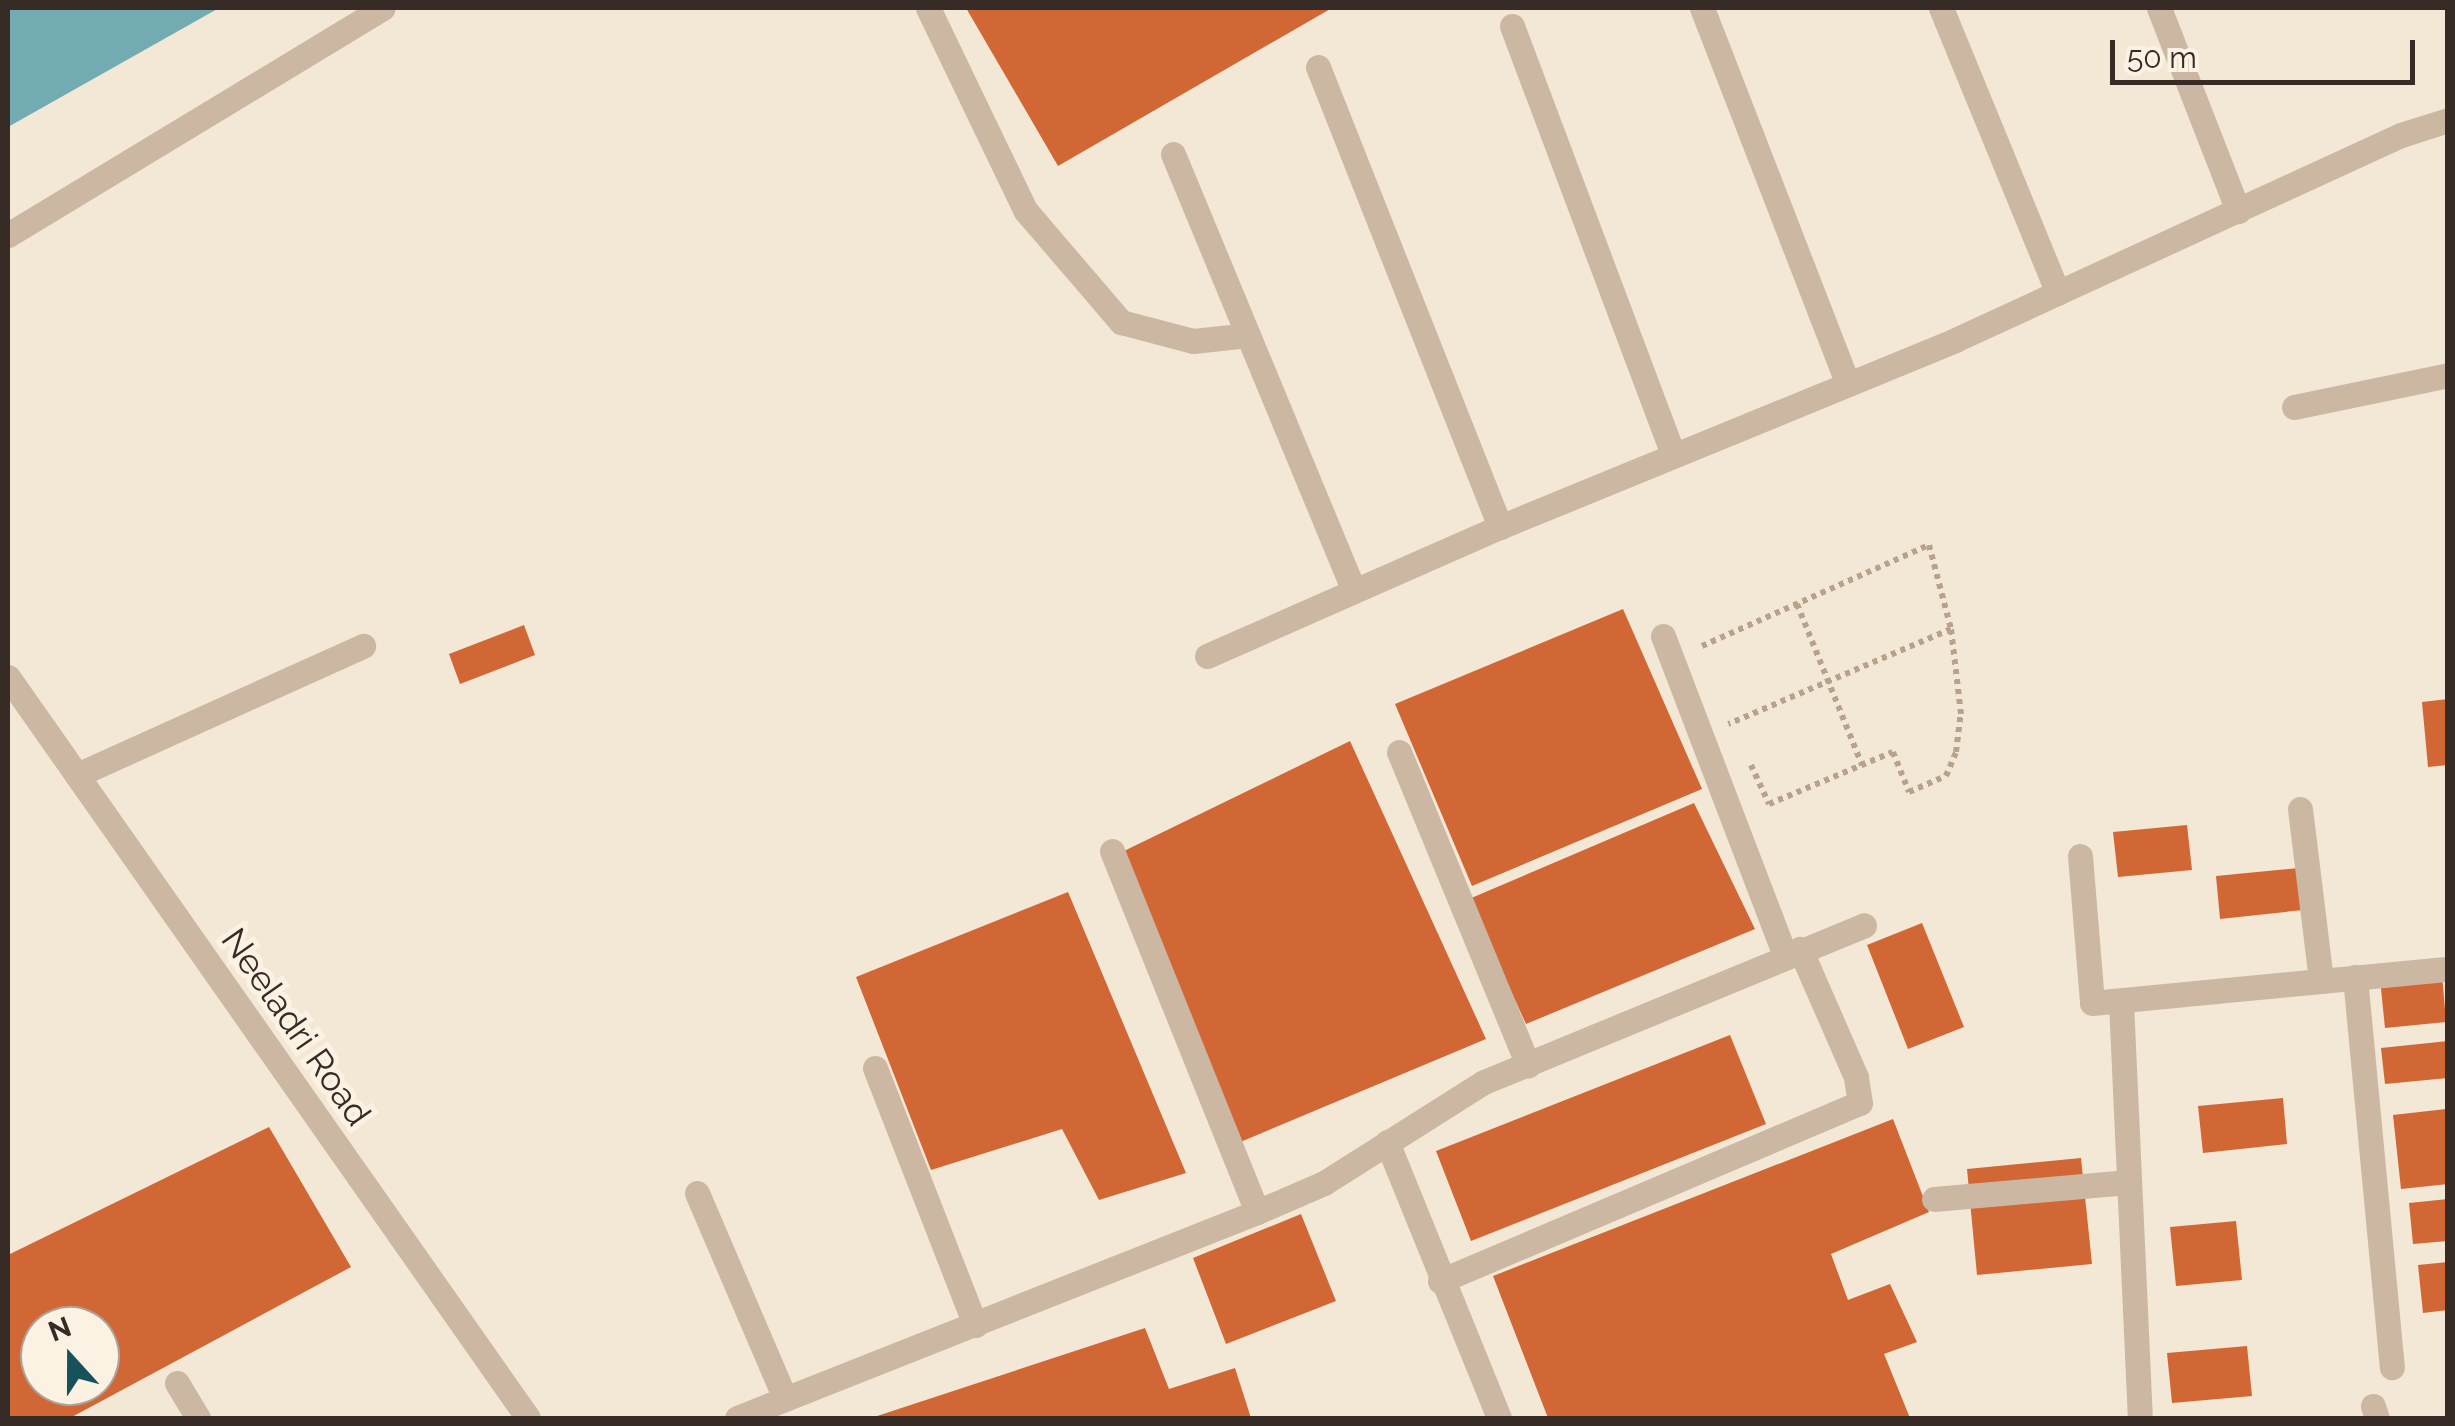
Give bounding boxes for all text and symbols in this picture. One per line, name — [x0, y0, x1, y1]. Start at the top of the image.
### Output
scale bar — [2115, 20, 2420, 82]
text: 50 m — [2127, 40, 2197, 75]
street label: Neeladri Road — [213, 920, 379, 1134]
north arrow — [20, 1306, 120, 1406]
text: N — [44, 1310, 76, 1349]

